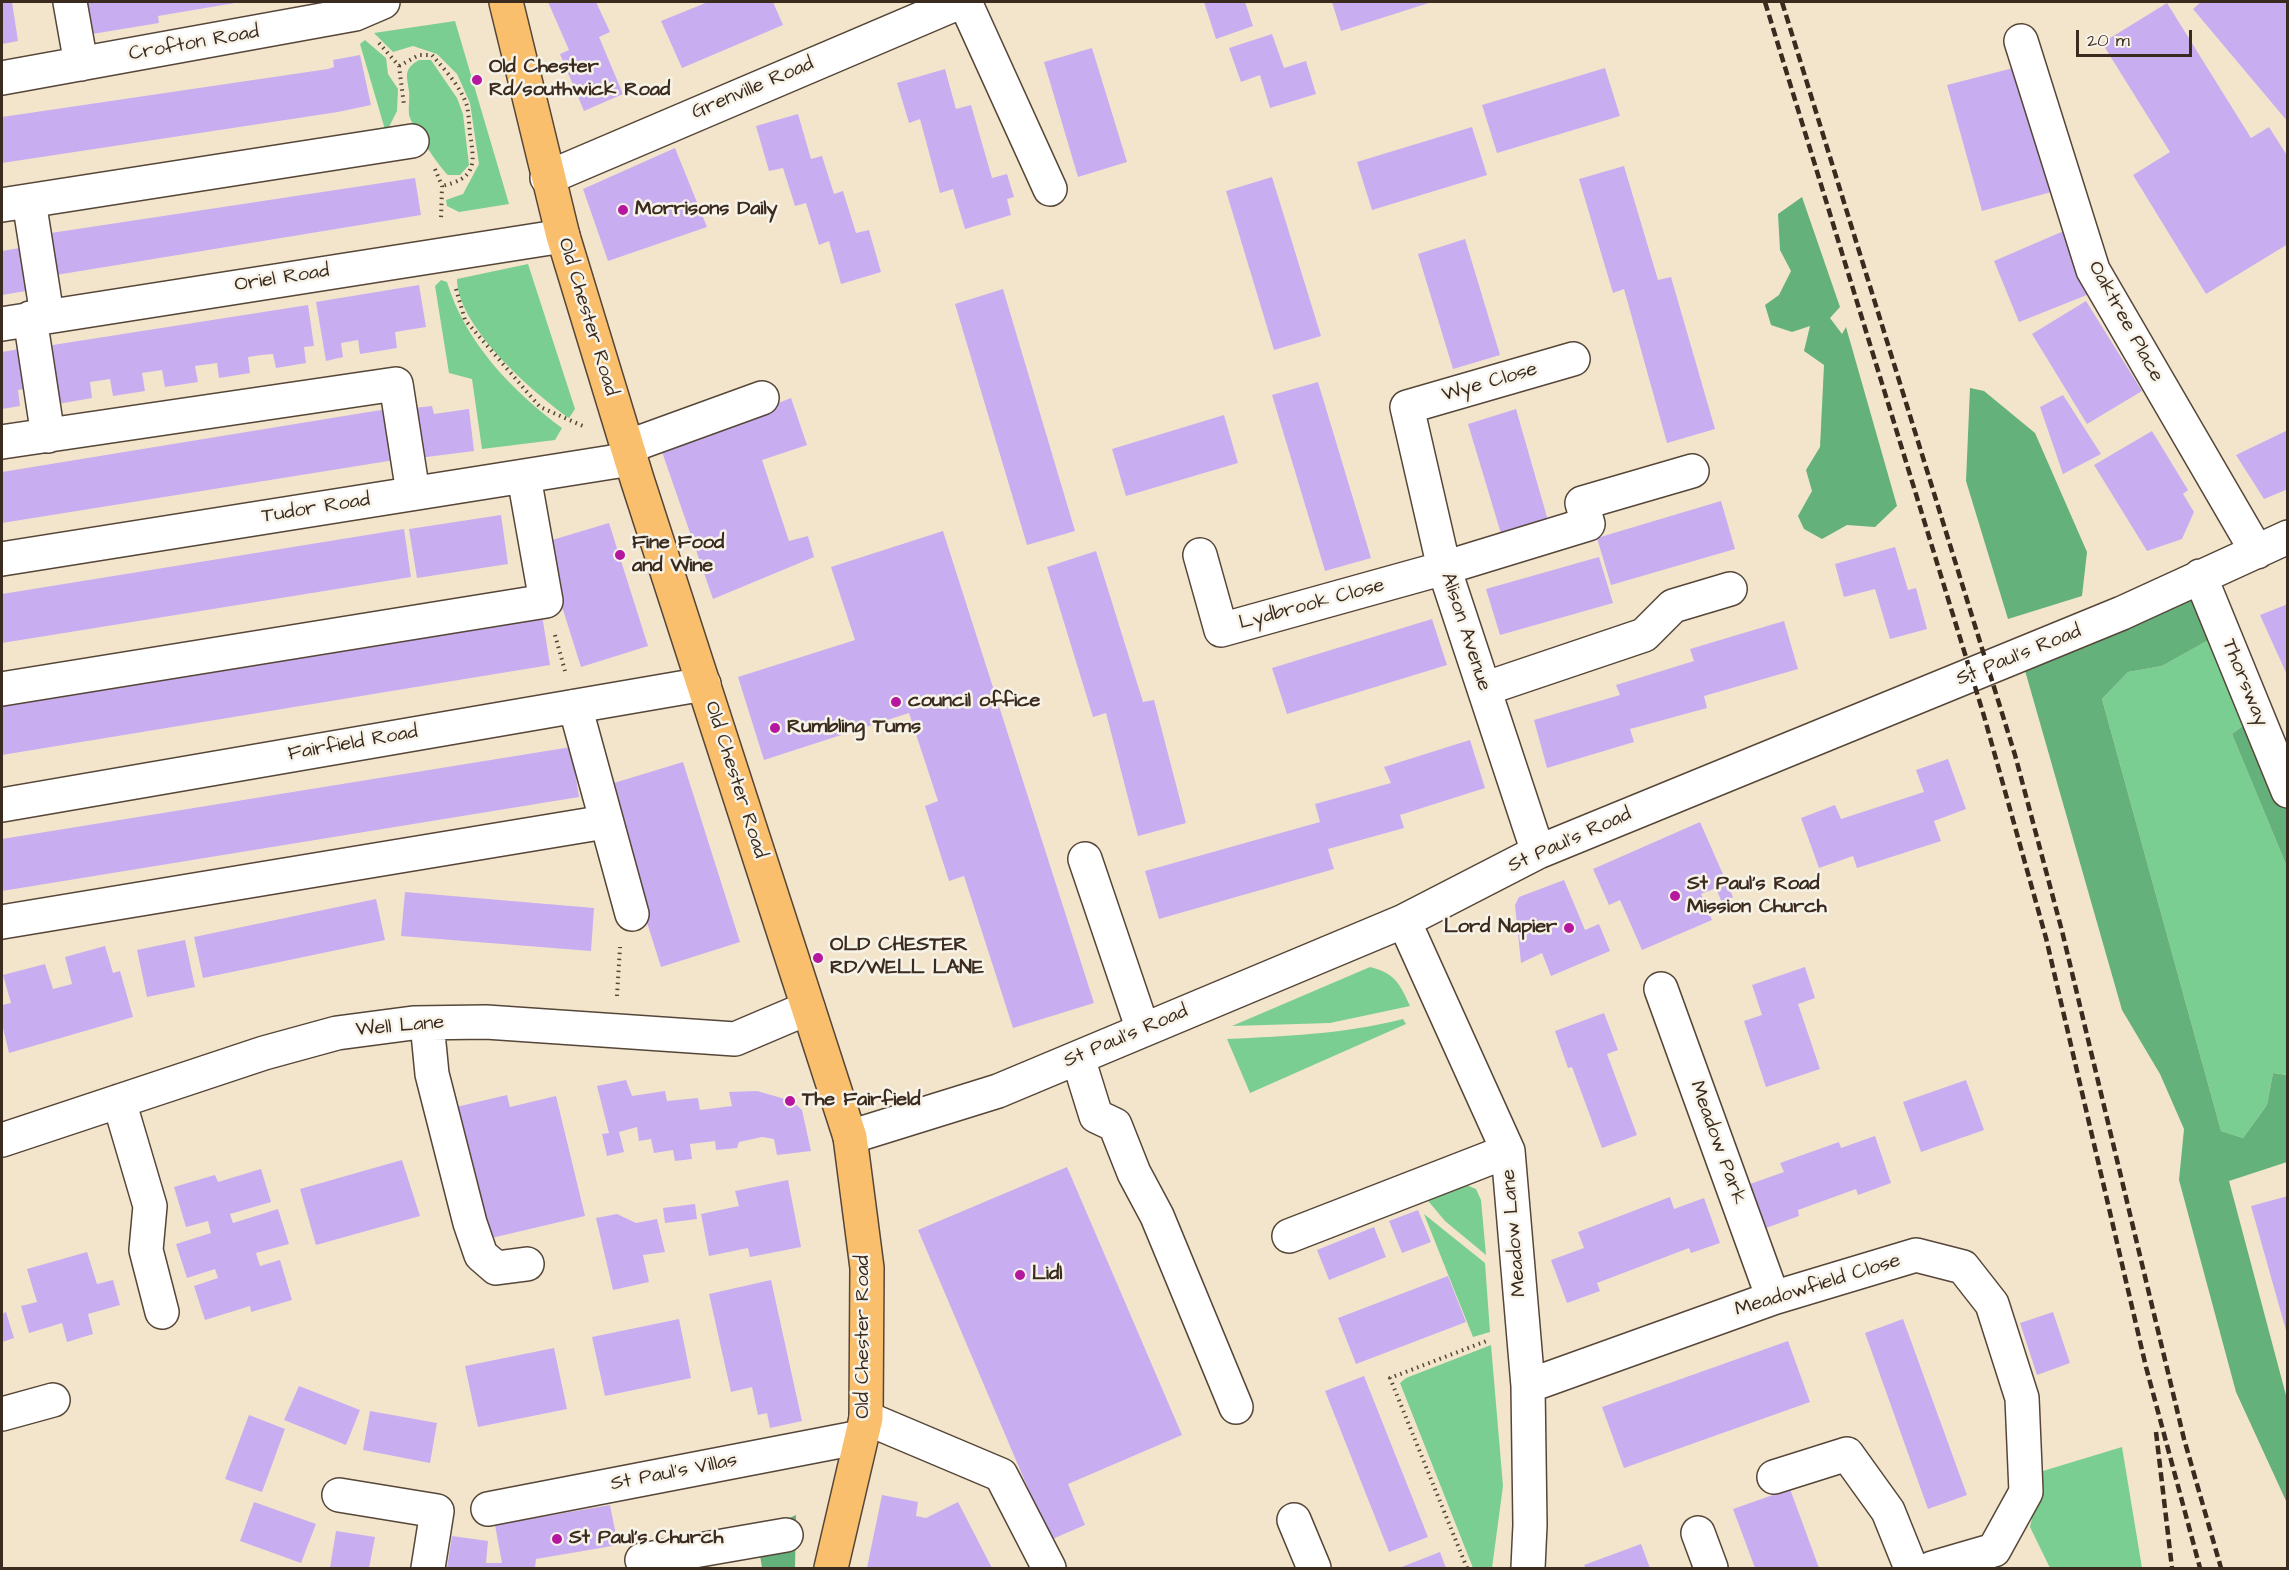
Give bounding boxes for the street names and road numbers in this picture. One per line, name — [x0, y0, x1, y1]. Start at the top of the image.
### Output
street label: Crofton Road — [127, 21, 261, 67]
street label: Grenville Road — [688, 53, 818, 125]
street label: Old Chester Road — [552, 235, 622, 399]
street label: Oaktree Place — [2082, 258, 2168, 386]
street label: Oriel Road — [233, 260, 331, 298]
street label: Wye Close — [1440, 358, 1540, 408]
street label: Tudor Road — [260, 489, 372, 529]
street label: Alison Avenue — [1435, 570, 1495, 694]
street label: Lydbrook Close — [1237, 574, 1387, 636]
street label: St Paul's Road — [1953, 620, 2085, 692]
street label: Thorsway — [2216, 636, 2272, 730]
street label: Old Chester Road — [698, 698, 772, 862]
street label: Fairfield Road — [286, 721, 420, 767]
street label: St Paul's Road — [1505, 803, 1635, 879]
street label: St Paul's Road — [1060, 1000, 1192, 1074]
street label: Well Lane — [355, 1011, 445, 1043]
street label: Meadow Park — [1684, 1078, 1750, 1208]
street label: Meadow Lane — [1497, 1168, 1533, 1298]
street label: Meadowfield Close — [1732, 1249, 1904, 1323]
street label: Old Chester Road — [852, 1255, 876, 1419]
street label: St Paul's Villas — [609, 1449, 739, 1497]

